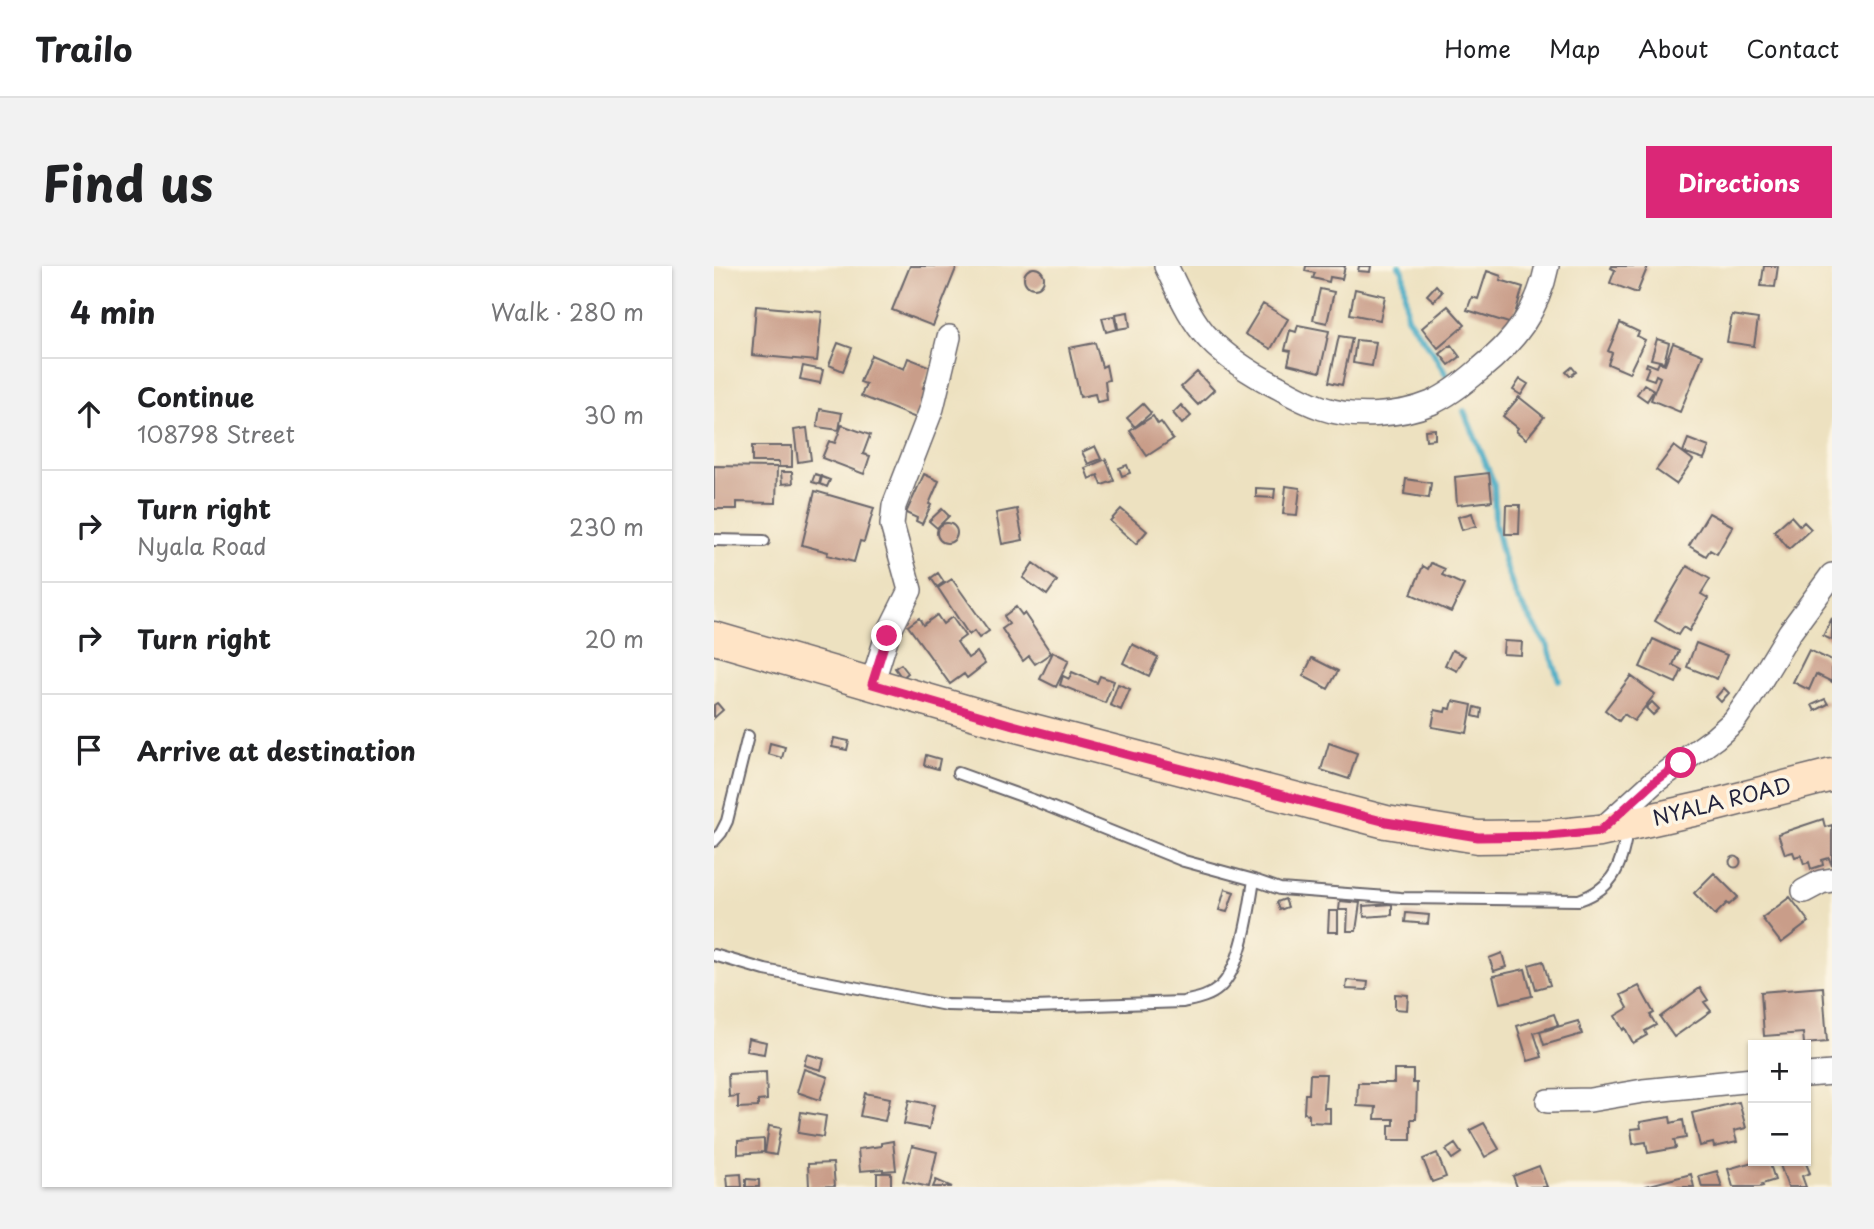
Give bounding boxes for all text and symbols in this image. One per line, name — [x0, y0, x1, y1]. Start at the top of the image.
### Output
text: Trailo — [35, 23, 132, 73]
text: Home — [1444, 30, 1511, 66]
text: Map — [1549, 30, 1600, 66]
text: About — [1638, 30, 1708, 66]
text: Contact — [1746, 30, 1839, 66]
text: Find us — [42, 145, 213, 219]
button: Directions — [1646, 146, 1832, 218]
text: 4 min — [70, 289, 156, 334]
text: Walk · 280 m — [491, 294, 644, 329]
text: Continue — [137, 377, 254, 416]
icon: ahead — [70, 395, 108, 433]
text: 30 m — [583, 397, 644, 432]
text: 108798 Street — [137, 416, 295, 451]
text: Turn right — [137, 489, 271, 528]
icon: right — [70, 507, 108, 545]
text: 230 m — [569, 509, 644, 544]
text: Nyala Road — [137, 528, 267, 563]
icon: right — [70, 619, 108, 657]
text: Turn right — [137, 619, 271, 658]
route end — [871, 620, 902, 651]
text: 20 m — [585, 621, 644, 656]
icon: arrive — [70, 731, 108, 769]
text: Arrive at destination — [137, 731, 416, 770]
route start — [1665, 747, 1696, 778]
street label: NYALA ROAD — [1649, 767, 1794, 833]
map controls — [1748, 1040, 1811, 1166]
button: + — [1748, 1040, 1811, 1103]
button: − — [1748, 1103, 1811, 1166]

